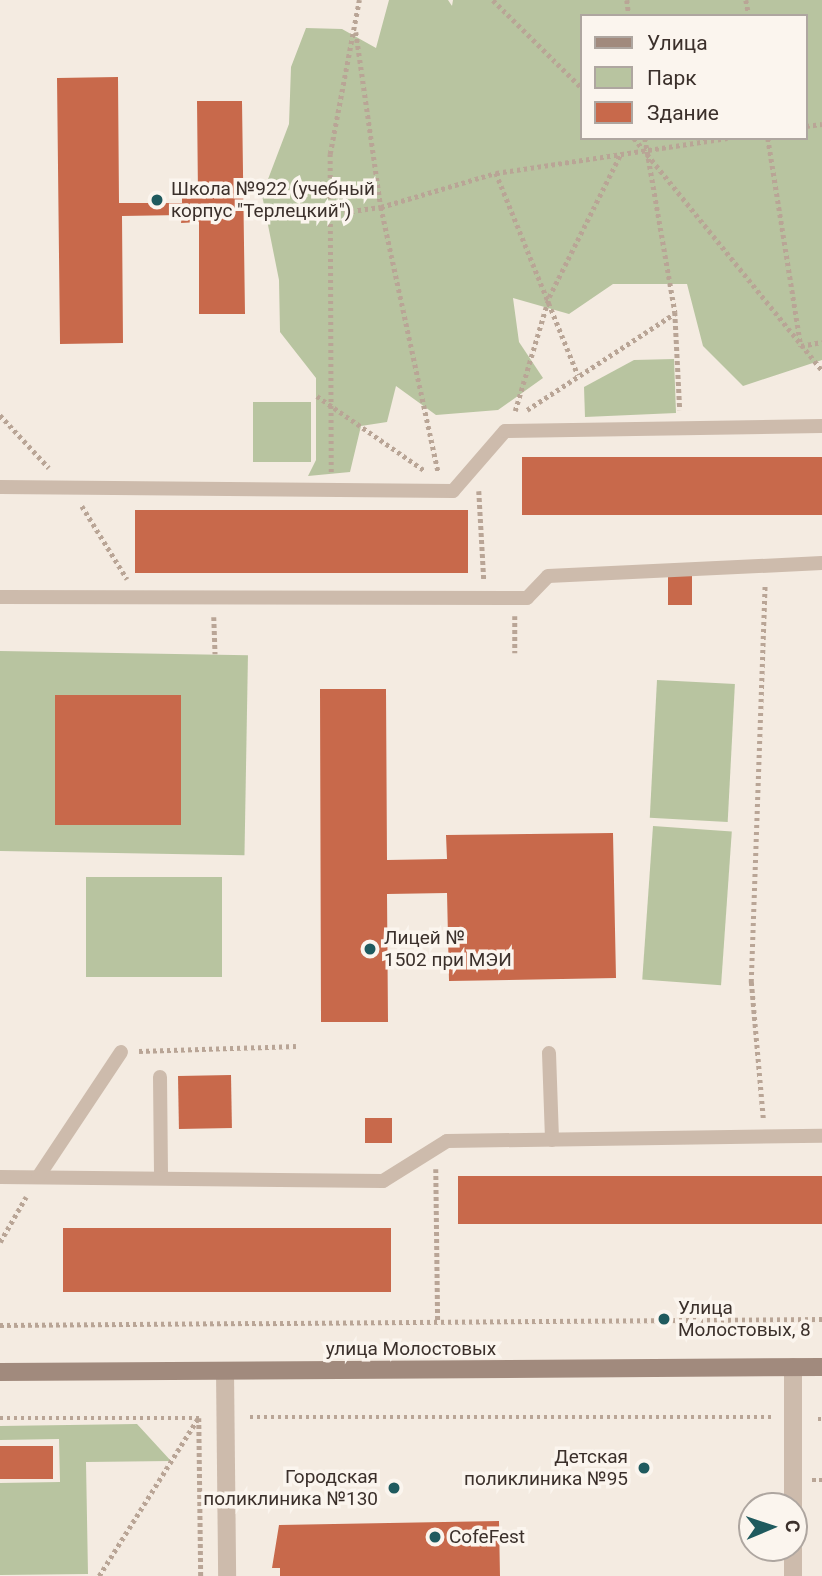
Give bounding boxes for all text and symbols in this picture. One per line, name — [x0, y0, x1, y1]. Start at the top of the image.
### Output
legend — [580, 14, 808, 140]
text: Улица — [647, 31, 708, 55]
text: Парк — [647, 66, 697, 90]
text: Здание — [647, 101, 719, 125]
place label: Школа №922 (учебный корпус "Терлецкий") — [171, 178, 375, 222]
marker: Школа №922 (учебный корпус "Терлецкий") — [149, 192, 165, 208]
place label: Лицей № 1502 при МЭИ — [384, 927, 512, 971]
marker: Лицей № 1502 при МЭИ — [362, 941, 378, 957]
place label: Улица Молостовых, 8 — [678, 1297, 811, 1341]
marker: Улица Молостовых, 8 — [656, 1311, 672, 1327]
street label: улица Молостовых — [326, 1338, 496, 1360]
place label: Детская поликлиника №95 — [464, 1446, 628, 1490]
marker: Детская поликлиника №95 — [634, 1458, 654, 1478]
place label: Городская поликлиника №130 — [203, 1466, 378, 1510]
marker: Городская поликлиника №130 — [384, 1478, 404, 1498]
north arrow — [738, 1492, 808, 1562]
text: С — [781, 1520, 804, 1533]
place label: CofeFest — [449, 1526, 525, 1548]
marker: CofeFest — [427, 1529, 443, 1545]

